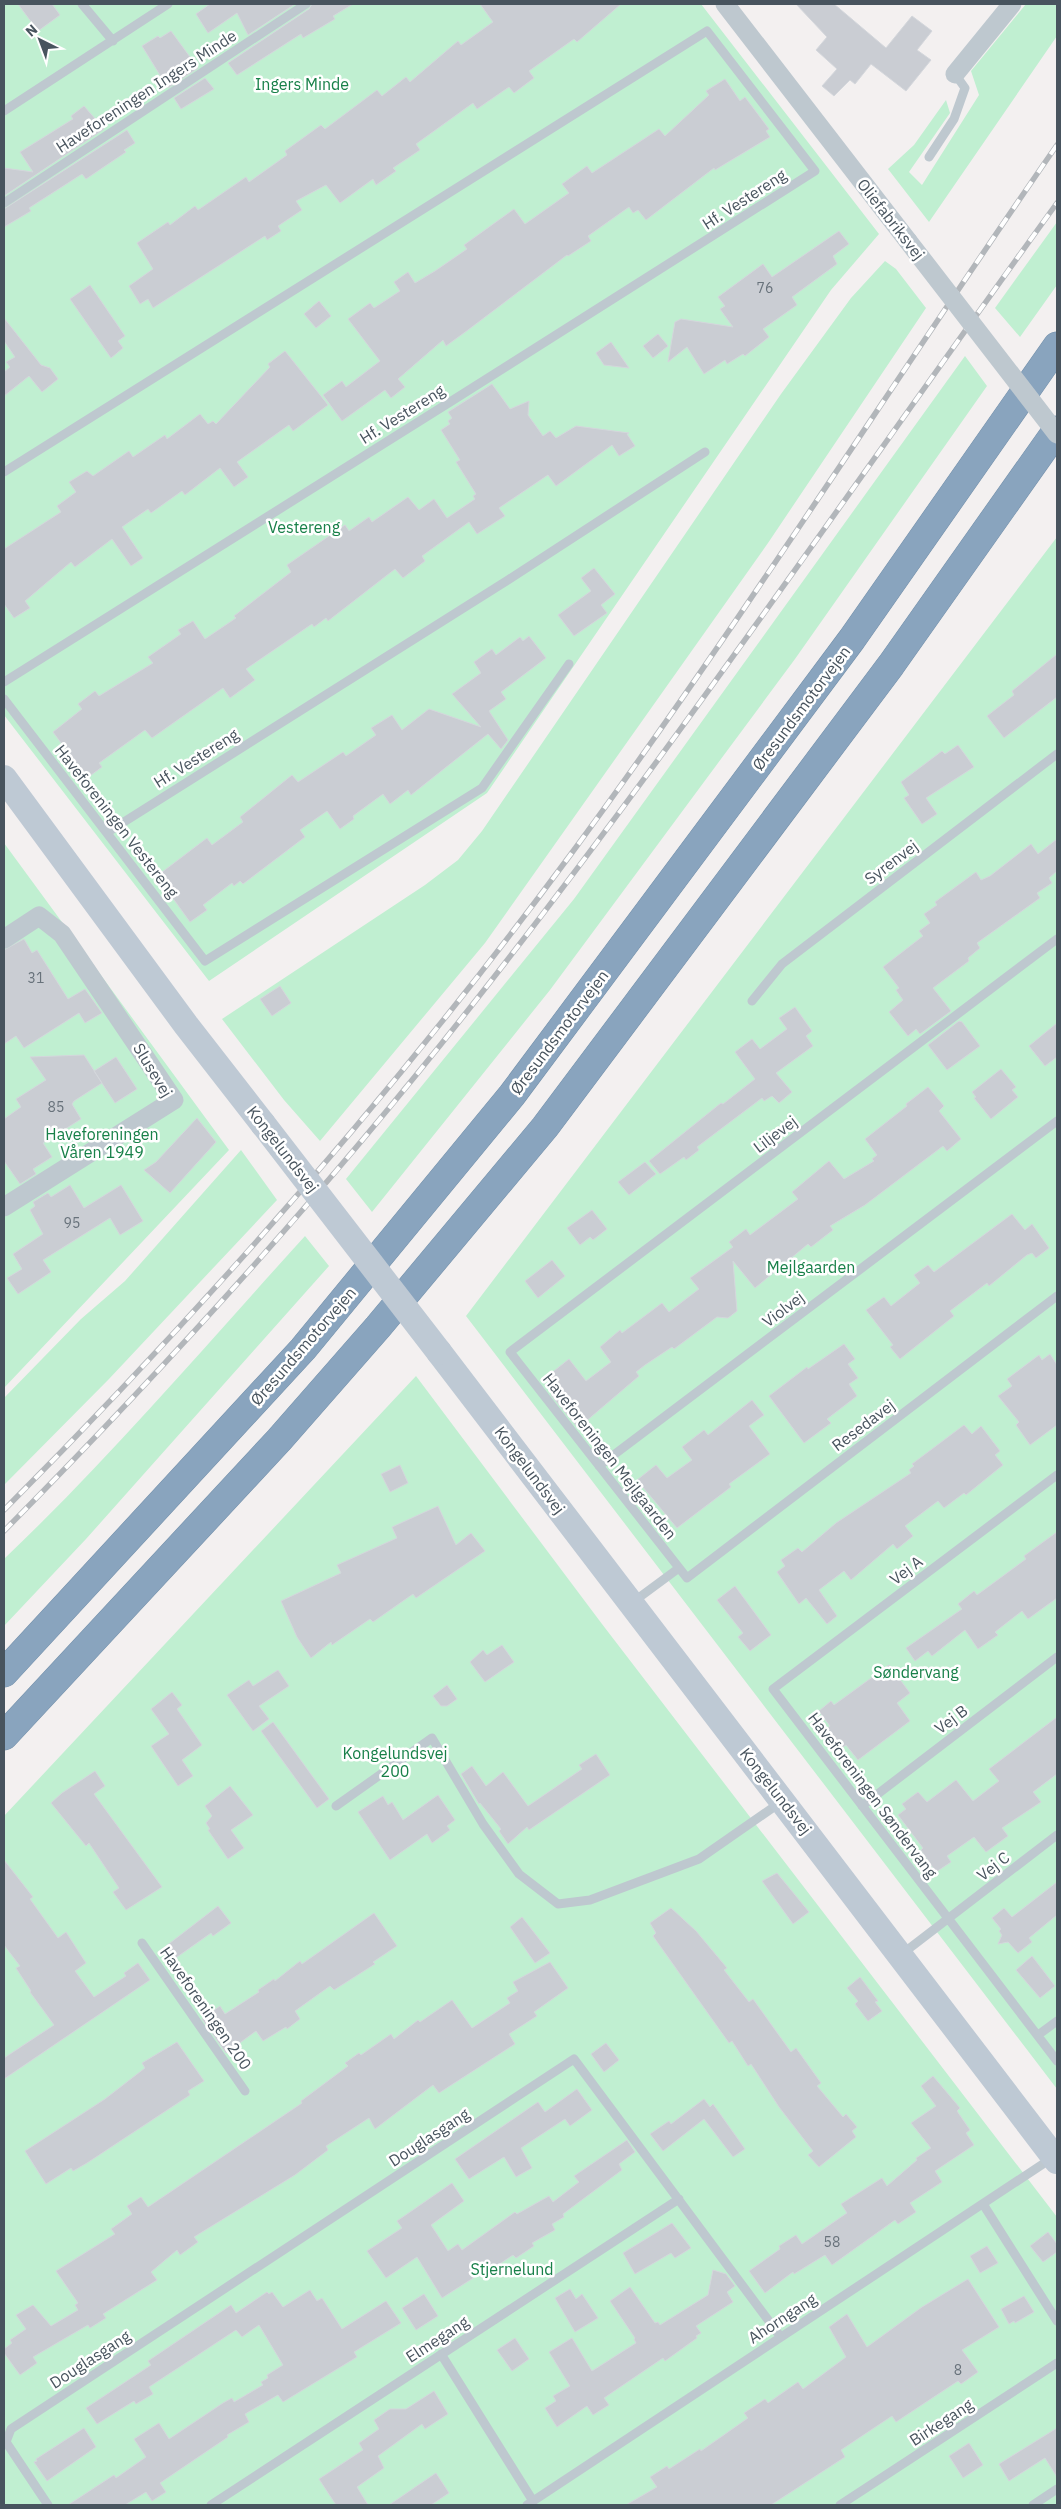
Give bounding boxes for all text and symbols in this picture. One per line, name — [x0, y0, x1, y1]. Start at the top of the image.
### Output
north arrow — [15, 15, 65, 65]
text: N — [22, 20, 41, 40]
street label: Haveforeningen Ingers Minde — [52, 25, 240, 157]
park label: Ingers Minde — [255, 74, 349, 94]
street label: Hf. Vestereng — [698, 164, 790, 234]
street label: Oliefabriksvej — [853, 174, 929, 264]
house number: 76 — [757, 279, 773, 297]
street label: Hf. Vestereng — [356, 380, 449, 448]
park label: Vestereng — [268, 517, 341, 537]
street label: Øresundsmotorvejen — [748, 642, 854, 774]
street label: Hf. Vestereng — [150, 724, 243, 792]
street label: Haveforeningen Vestereng — [51, 740, 183, 902]
street label: Syrenvej — [860, 836, 922, 888]
street label: Øresundsmotorvejen — [506, 966, 612, 1098]
house number: 31 — [28, 969, 44, 987]
street label: Slusevej — [129, 1039, 177, 1101]
house number: 85 — [48, 1098, 64, 1116]
street label: Kongelundsvej — [243, 1102, 323, 1196]
street label: Liljevej — [749, 1111, 801, 1157]
park label: Haveforeningen Våren 1949 — [45, 1124, 159, 1162]
house number: 95 — [64, 1214, 80, 1232]
park label: Mejlgaarden — [767, 1257, 855, 1277]
street label: Øresundsmotorvejen — [246, 1283, 360, 1409]
street label: Violvej — [758, 1287, 808, 1331]
street label: Haveforeningen Mejlgaarden — [539, 1369, 681, 1543]
street label: Resedavej — [828, 1395, 898, 1455]
street label: Kongelundsvej — [490, 1422, 570, 1518]
street label: Vej A — [886, 1551, 926, 1589]
park label: Søndervang — [873, 1662, 959, 1682]
street label: Vej B — [930, 1700, 972, 1738]
street label: Haveforeningen Søndervang — [804, 1708, 942, 1882]
park label: Kongelundsvej 200 — [343, 1743, 447, 1781]
street label: Kongelundsvej — [736, 1744, 816, 1838]
street label: Vej C — [973, 1847, 1013, 1885]
street label: Haveforeningen 200 — [156, 1943, 256, 2073]
street label: Douglasgang — [385, 2103, 474, 2171]
house number: 58 — [824, 2233, 840, 2251]
park label: Stjernelund — [470, 2259, 554, 2279]
street label: Ahorngang — [744, 2288, 821, 2348]
street label: Elmegang — [402, 2311, 473, 2367]
street label: Douglasgang — [46, 2325, 135, 2393]
house number: 8 — [954, 2361, 962, 2379]
street label: Birkegang — [905, 2394, 977, 2450]

